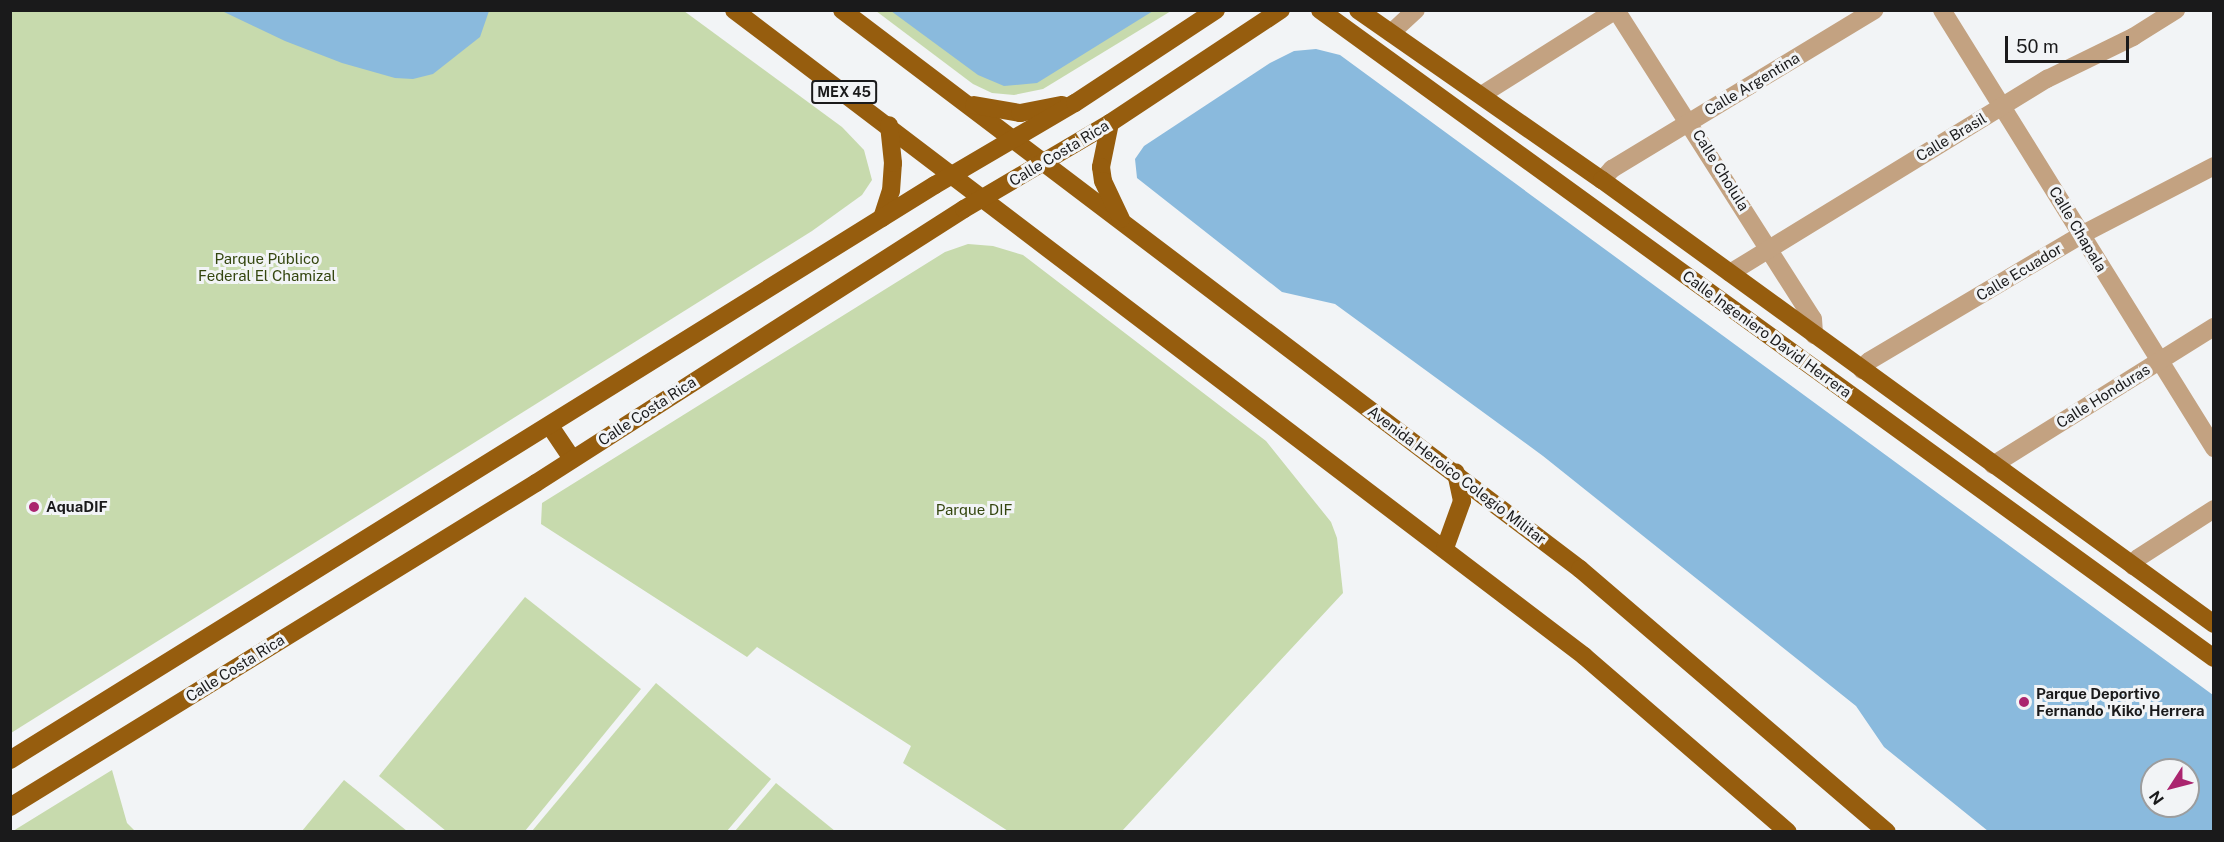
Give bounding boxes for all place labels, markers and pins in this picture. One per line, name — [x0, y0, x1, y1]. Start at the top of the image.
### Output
place label: AquaDIF — [46, 498, 108, 516]
marker: AquaDIF — [27, 500, 41, 514]
place label: Parque Deportivo Fernando 'Kiko' Herrera — [2036, 684, 2205, 719]
marker: Parque Deportivo Fernando 'Kiko' Herrera — [2017, 695, 2031, 709]

